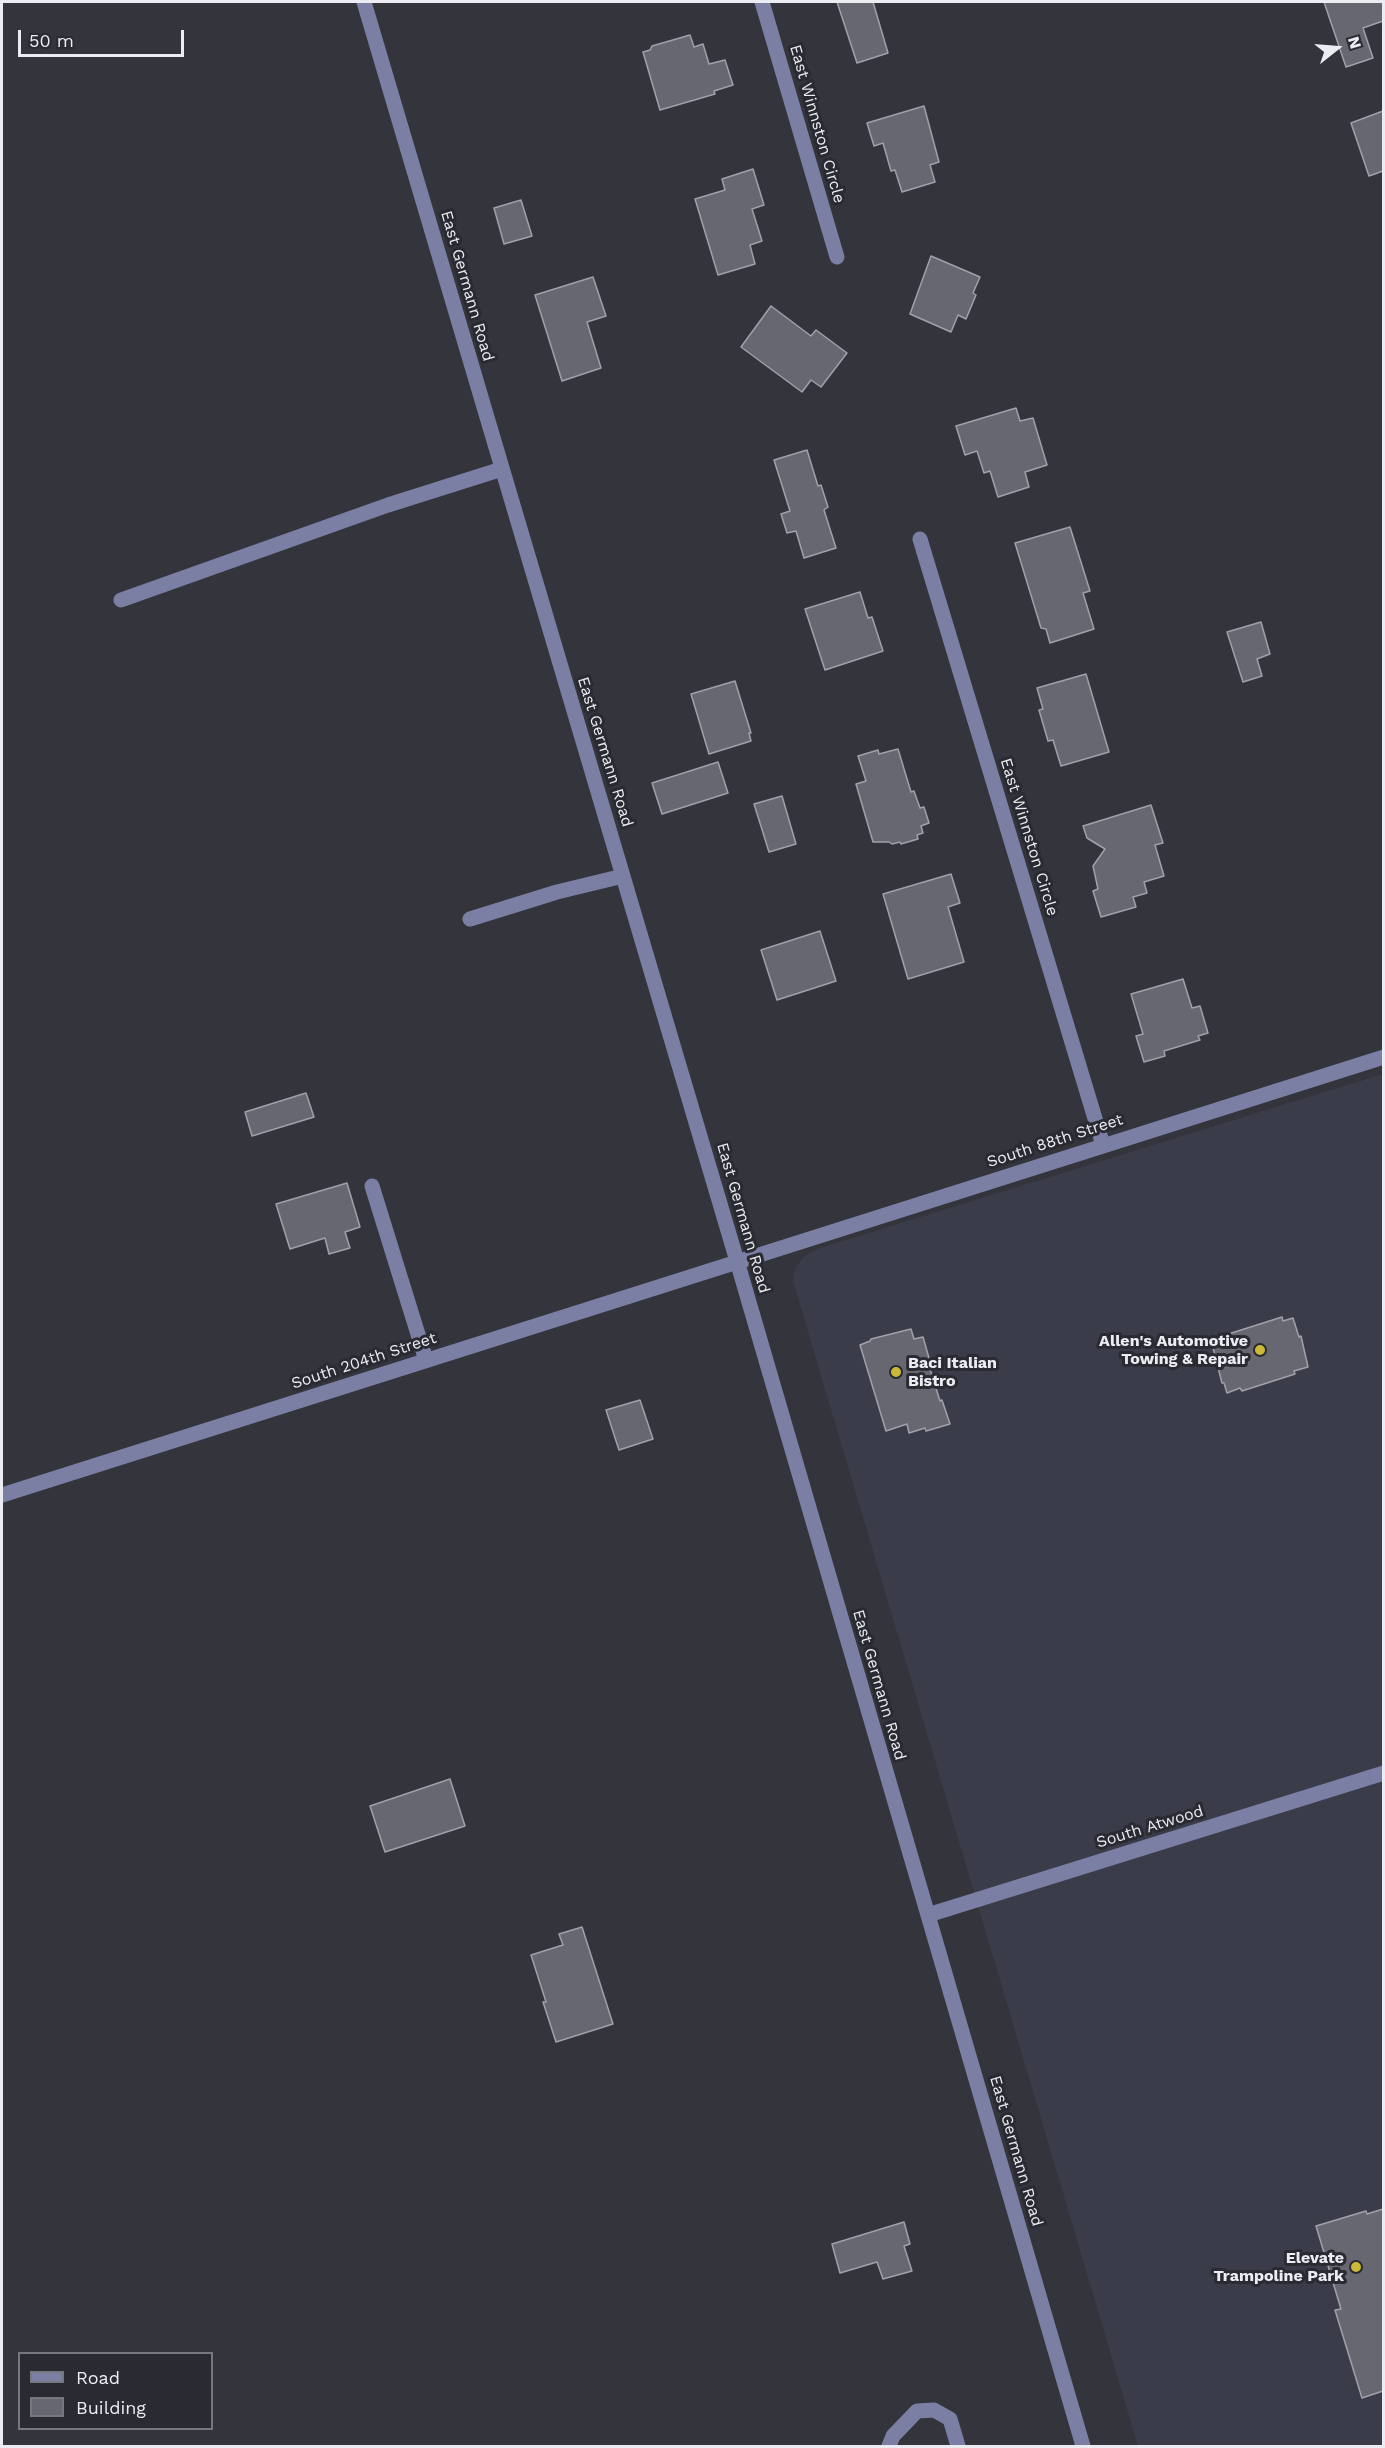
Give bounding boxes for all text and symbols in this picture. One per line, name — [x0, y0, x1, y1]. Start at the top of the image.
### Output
scale bar — [21, 18, 188, 56]
north arrow — [1307, 18, 1367, 78]
text: 50 m — [29, 30, 74, 51]
text: N — [1344, 34, 1366, 51]
street label: East Winnston Circle — [785, 43, 849, 205]
street label: East Germann Road — [436, 208, 498, 364]
street label: East Germann Road — [573, 675, 637, 829]
street label: East Winnston Circle — [996, 756, 1062, 918]
street label: South 88th Street — [985, 1110, 1125, 1172]
street label: East Germann Road — [712, 1140, 774, 1296]
street label: South 204th Street — [289, 1329, 439, 1393]
place label: Allen's Automotive Towing & Repair — [1099, 1331, 1248, 1369]
marker: Allen's Automotive Towing & Repair — [1253, 1343, 1267, 1357]
place label: Baci Italian Bistro — [908, 1353, 997, 1391]
marker: Baci Italian Bistro — [889, 1365, 903, 1379]
street label: East Germann Road — [848, 1607, 910, 1763]
street label: South Atwood — [1094, 1802, 1206, 1852]
street label: East Germann Road — [985, 2073, 1047, 2229]
place label: Elevate Trampoline Park — [1213, 2248, 1344, 2286]
marker: Elevate Trampoline Park — [1349, 2260, 1363, 2274]
legend — [18, 2352, 213, 2430]
text: Road — [76, 2367, 120, 2388]
text: Building — [76, 2397, 146, 2418]

